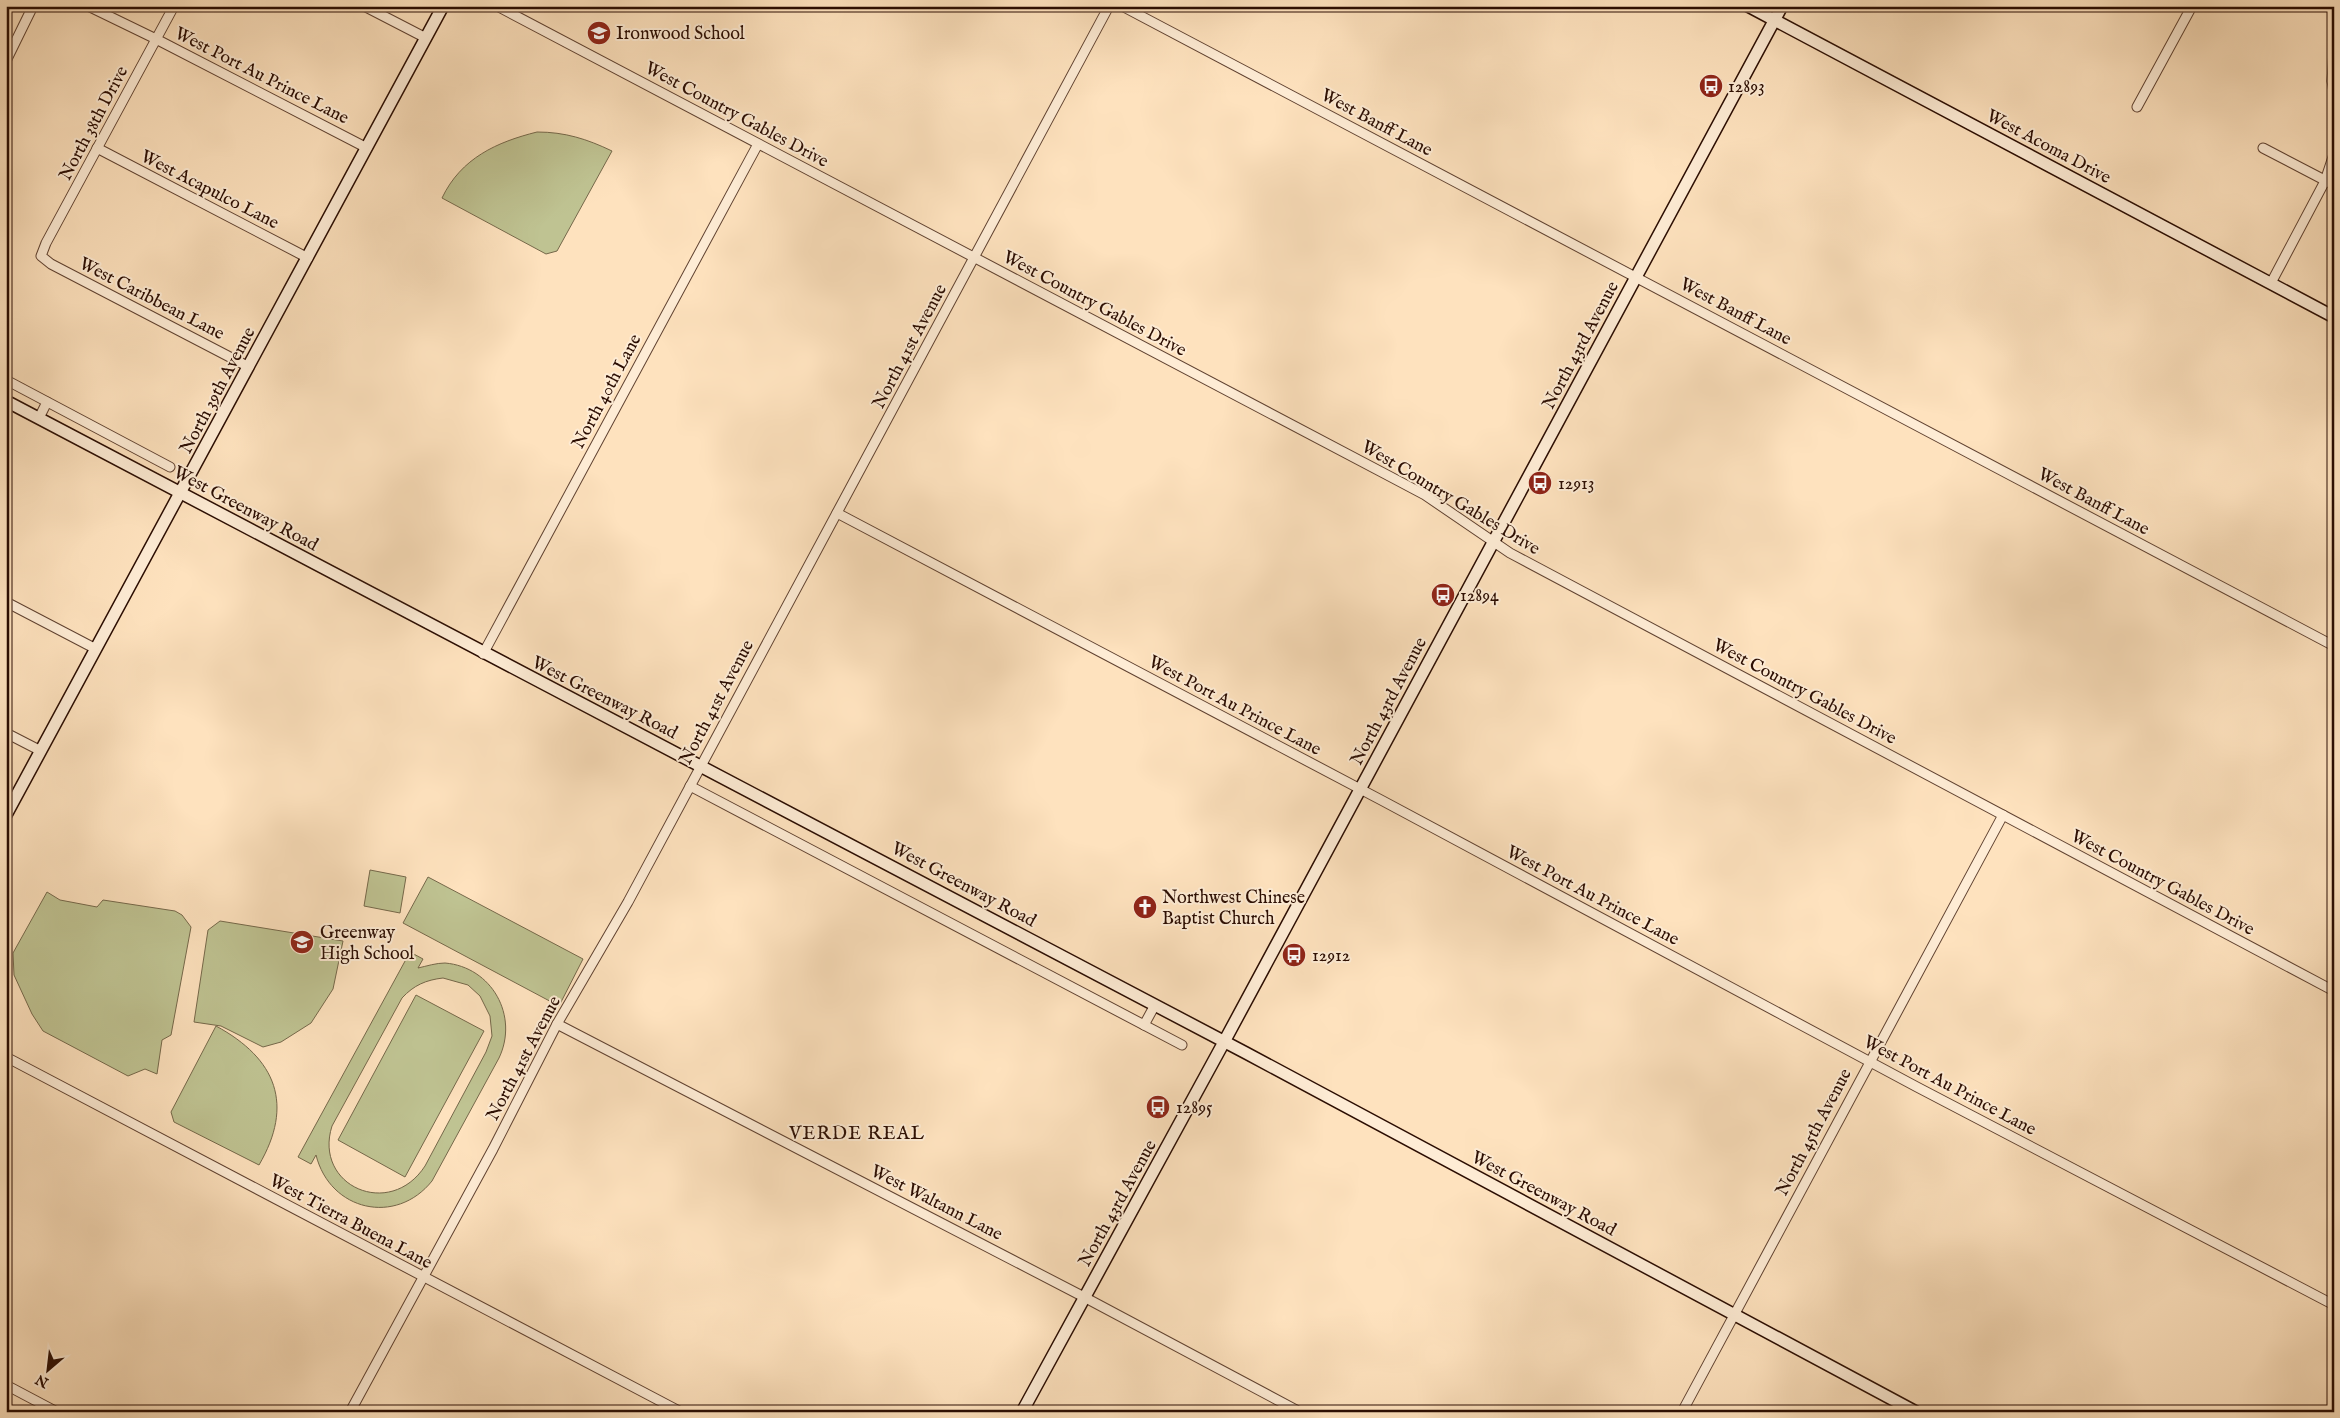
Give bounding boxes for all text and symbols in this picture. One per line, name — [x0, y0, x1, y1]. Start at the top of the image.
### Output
school or university icon: Ironwood School — [586, 20, 612, 46]
street label: West Port Au Prince Lane — [170, 22, 352, 130]
place label: Ironwood School — [616, 23, 745, 46]
street label: West Country Gables Drive — [640, 57, 832, 174]
street label: North 38th Drive — [54, 63, 134, 185]
bus stop icon: 12893 — [1698, 73, 1724, 99]
place label: 12893 — [1728, 76, 1765, 99]
street label: West Banff Lane — [1316, 84, 1436, 162]
street label: West Acoma Drive — [1982, 105, 2115, 190]
street label: West Acapulco Lane — [136, 146, 282, 235]
street label: West Country Gables Drive — [998, 246, 1190, 363]
street label: West Caribbean Lane — [75, 253, 228, 346]
street label: West Banff Lane — [1675, 273, 1795, 351]
street label: North 43rd Avenue — [1538, 278, 1625, 414]
street label: North 41st Avenue — [868, 280, 953, 413]
street label: North 39th Avenue — [175, 323, 261, 458]
street label: North 40th Lane — [567, 330, 647, 453]
street label: West Country Gables Drive — [1357, 436, 1544, 561]
street label: West Greenway Road — [169, 461, 322, 557]
street label: West Banff Lane — [2033, 463, 2153, 541]
bus stop icon: 12913 — [1527, 470, 1553, 496]
place label: 12913 — [1558, 473, 1594, 496]
bus stop icon: 12894 — [1430, 582, 1456, 608]
place label: 12894 — [1460, 585, 1499, 608]
street label: North 43rd Avenue — [1346, 634, 1433, 770]
street label: West Country Gables Drive — [1708, 634, 1900, 751]
street label: North 41st Avenue — [675, 636, 760, 769]
street label: West Port Au Prince Lane — [1144, 651, 1325, 762]
street label: West Greenway Road — [528, 652, 681, 745]
street label: West Country Gables Drive — [2066, 825, 2258, 942]
street label: West Greenway Road — [887, 837, 1040, 933]
street label: West Port Au Prince Lane — [1502, 841, 1683, 952]
place label: Northwest Chinese Baptist Church — [1162, 887, 1305, 931]
church icon: Northwest Chinese Baptist Church — [1132, 894, 1158, 920]
place label: Greenway High School — [320, 922, 414, 966]
school or university icon: Greenway High School — [289, 929, 315, 955]
bus stop icon: 12912 — [1281, 942, 1307, 968]
place label: 12912 — [1312, 945, 1350, 968]
street label: North 41st Avenue — [482, 992, 567, 1125]
street label: West Port Au Prince Lane — [1859, 1031, 2040, 1142]
street label: North 45th Avenue — [1771, 1065, 1858, 1200]
bus stop icon: 12895 — [1145, 1094, 1171, 1120]
place label: 12895 — [1176, 1097, 1213, 1120]
district label: VERDE REAL — [788, 1122, 925, 1146]
street label: North 43rd Avenue — [1074, 1136, 1163, 1271]
street label: West Greenway Road — [1467, 1146, 1620, 1242]
street label: West Waltann Lane — [866, 1160, 1006, 1247]
street label: West Tierra Buena Lane — [265, 1170, 436, 1275]
north arrow — [22, 1346, 72, 1396]
text: N — [33, 1370, 53, 1392]

